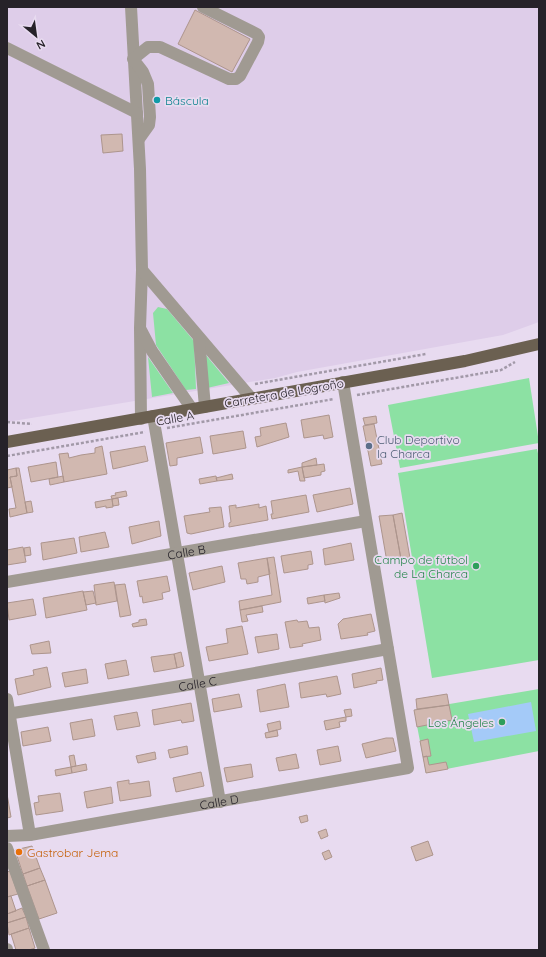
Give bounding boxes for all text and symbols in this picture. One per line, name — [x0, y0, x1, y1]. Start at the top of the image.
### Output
north arrow — [16, 16, 56, 56]
text: N — [34, 37, 48, 53]
place label: Báscula — [165, 93, 209, 108]
marker: Báscula — [152, 95, 162, 105]
street label: Carretera de Logroño — [223, 375, 345, 411]
street label: Calle A — [155, 407, 195, 429]
place label: Club Deportivo la Charca — [377, 432, 460, 461]
marker: Club Deportivo la Charca — [364, 441, 374, 451]
street label: Calle B — [166, 541, 207, 562]
place label: Campo de fútbol de La Charca — [374, 552, 468, 581]
marker: Campo de fútbol de La Charca — [471, 561, 481, 571]
street label: Calle C — [177, 672, 218, 694]
place label: Los Ángeles — [428, 715, 494, 730]
marker: Los Ángeles — [497, 717, 507, 727]
street label: Calle D — [198, 791, 240, 812]
place label: Gastrobar Jema — [27, 845, 118, 860]
marker: Gastrobar Jema — [14, 847, 24, 857]

